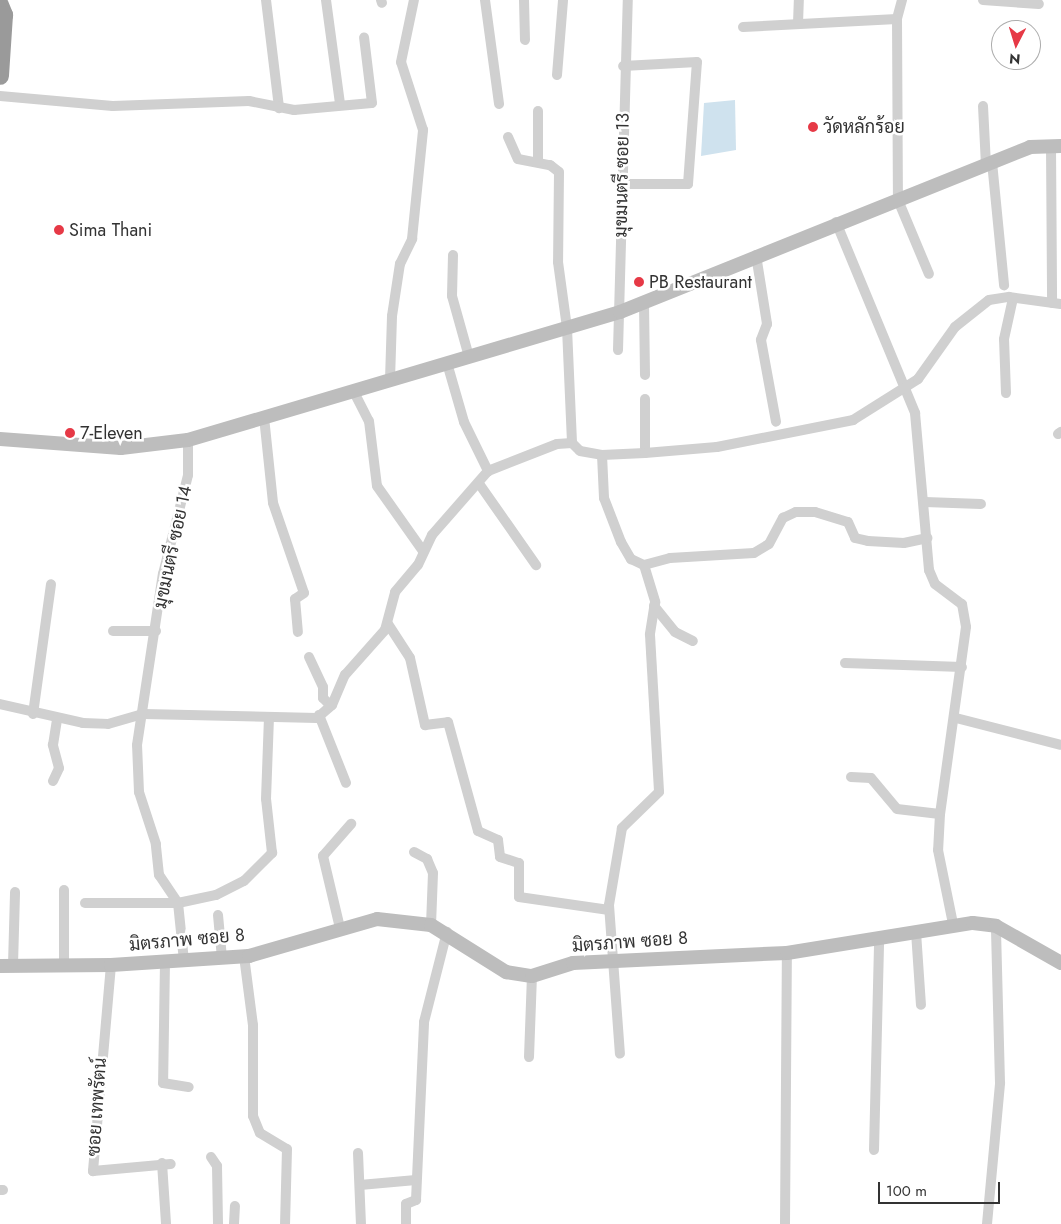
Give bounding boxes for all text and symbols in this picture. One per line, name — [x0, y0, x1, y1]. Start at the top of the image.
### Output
north arrow — [991, 20, 1041, 70]
text: N — [1008, 48, 1021, 69]
street label: มุขมนตรี ซอย 13 — [610, 113, 634, 237]
place label: วัดหลักร้อย — [823, 116, 905, 138]
marker: วัดหลักร้อย — [807, 121, 819, 133]
place label: Sima Thani — [69, 219, 152, 241]
marker: Sima Thani — [53, 224, 65, 236]
place label: PB Restaurant — [649, 271, 752, 293]
marker: PB Restaurant — [633, 276, 645, 288]
place label: 7-Eleven — [80, 422, 143, 444]
marker: 7-Eleven — [64, 427, 76, 439]
street label: มุขมนตรี ซอย 14 — [149, 484, 197, 610]
street label: มิตรภาพ ซอย 8 — [128, 924, 246, 956]
street label: มิตรภาพ ซอย 8 — [571, 927, 689, 957]
street label: ซอย เทพรัตน์ — [83, 1057, 111, 1157]
scale bar — [881, 1172, 1004, 1204]
text: 100 m — [886, 1180, 927, 1202]

